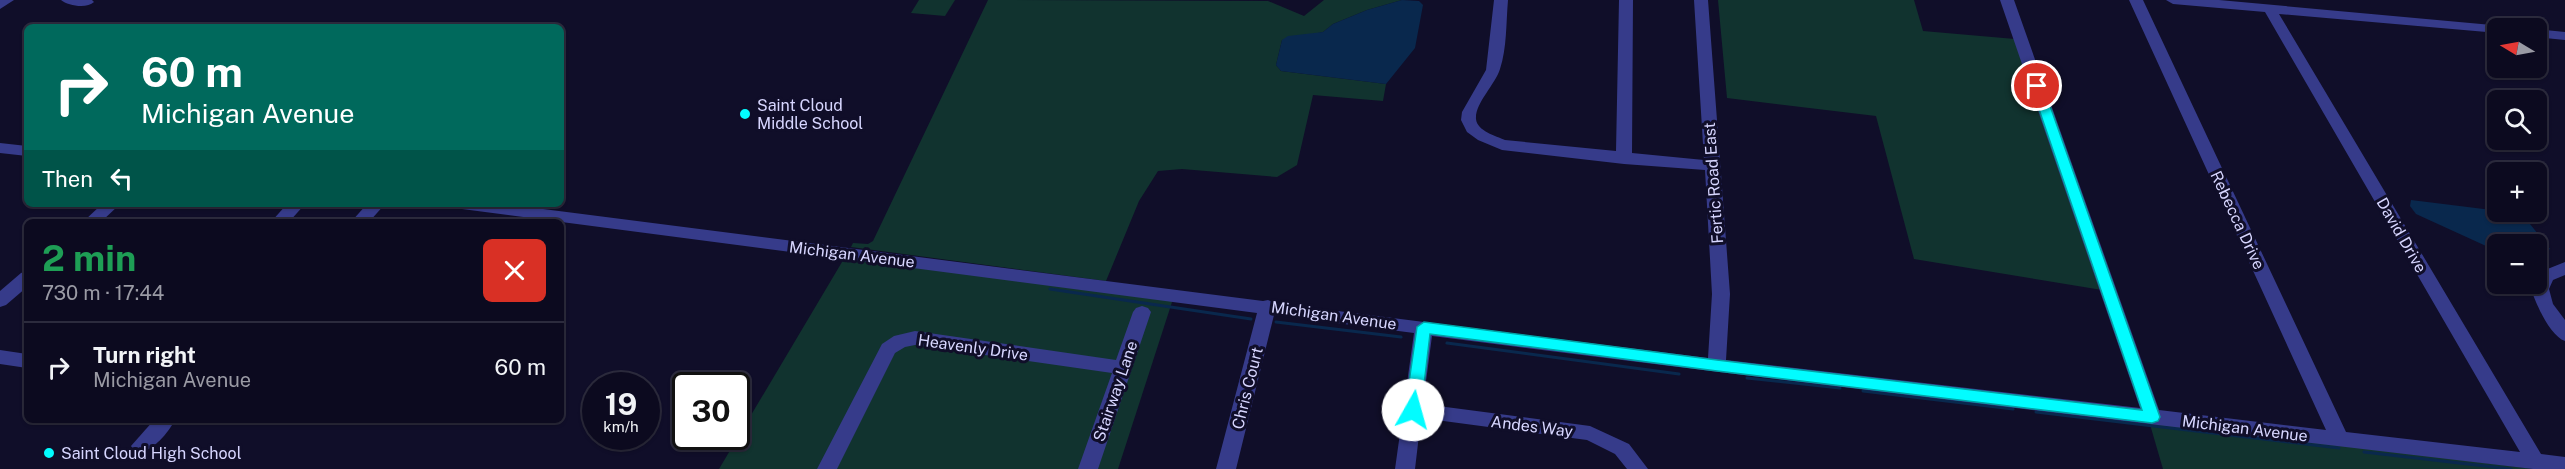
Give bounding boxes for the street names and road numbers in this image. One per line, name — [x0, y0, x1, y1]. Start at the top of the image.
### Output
street label: Fertic Road East — [1700, 122, 1727, 244]
street label: Rebecca Drive — [2206, 168, 2269, 272]
street label: David Drive — [2372, 194, 2431, 276]
street label: Michigan Avenue — [788, 237, 916, 272]
street label: Michigan Avenue — [1270, 297, 1398, 334]
street label: Heavenly Drive — [917, 330, 1029, 365]
street label: Stairway Lane — [1089, 338, 1142, 444]
street label: Chris Court — [1228, 345, 1267, 431]
street label: Michigan Avenue — [2181, 411, 2309, 446]
street label: Andes Way — [1490, 412, 1574, 441]

